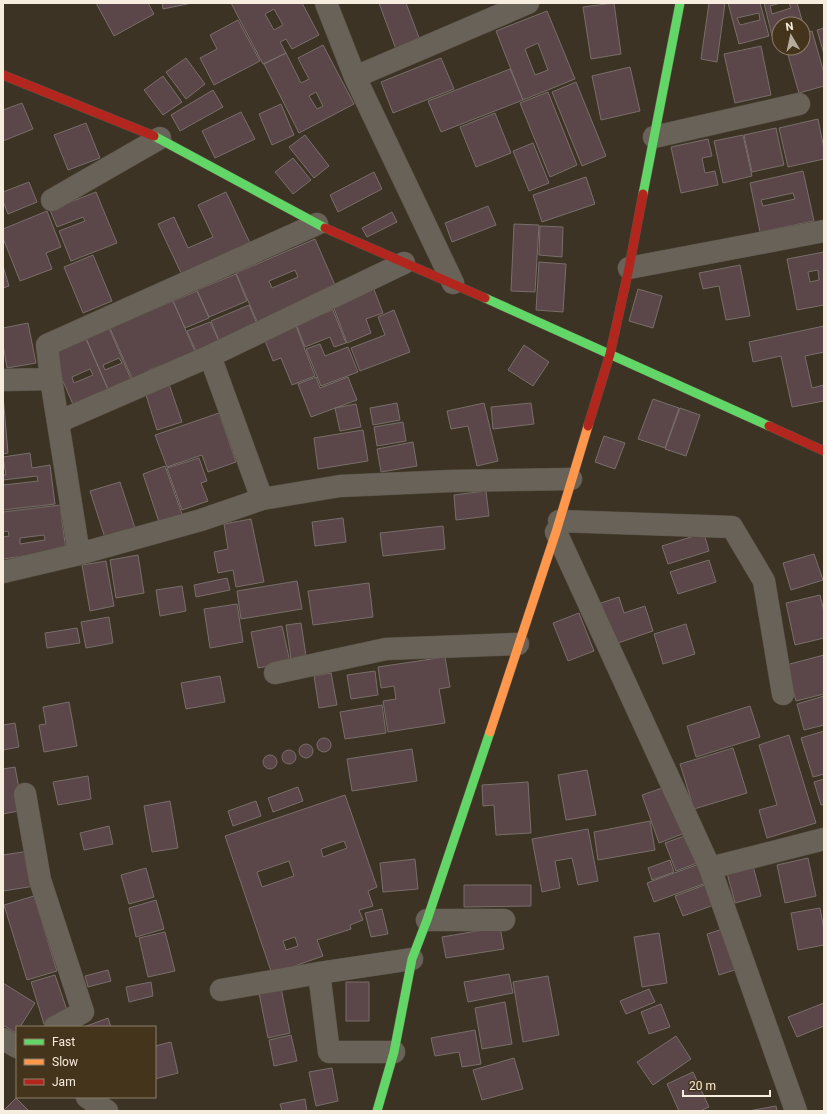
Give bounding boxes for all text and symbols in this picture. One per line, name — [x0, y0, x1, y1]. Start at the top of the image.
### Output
north arrow — [771, 16, 811, 56]
text: N — [785, 20, 795, 34]
legend — [16, 1026, 156, 1098]
text: Fast — [52, 1035, 75, 1049]
text: Slow — [52, 1055, 78, 1069]
scale bar — [683, 1072, 770, 1098]
text: Jam — [52, 1075, 76, 1089]
text: 20 m — [689, 1079, 716, 1093]

